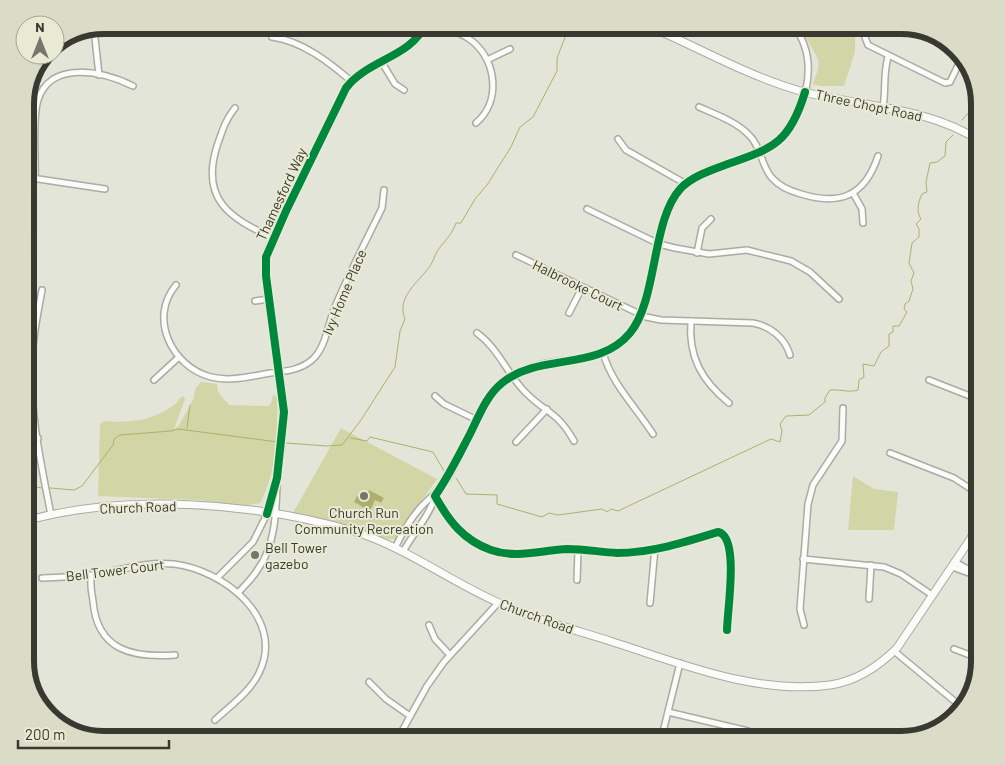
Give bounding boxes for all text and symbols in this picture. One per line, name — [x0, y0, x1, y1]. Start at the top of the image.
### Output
north arrow — [15, 15, 65, 65]
text: N — [35, 18, 45, 35]
street label: Three Chopt Road — [814, 85, 924, 125]
street label: Thamesford Way — [252, 144, 310, 243]
street label: Ivy Home Place — [318, 247, 370, 337]
street label: Halbrooke Court — [530, 256, 626, 314]
marker: Church Run Community Recreation — [358, 490, 370, 502]
street label: Church Road — [99, 497, 177, 517]
place label: Church Run Community Recreation — [295, 504, 433, 537]
place label: Bell Tower gazebo — [265, 539, 327, 572]
marker: Bell Tower gazebo — [249, 549, 261, 561]
street label: Bell Tower Court — [65, 556, 165, 584]
street label: Church Road — [498, 595, 576, 637]
scale bar — [18, 718, 169, 750]
text: 200 m — [25, 725, 65, 743]

